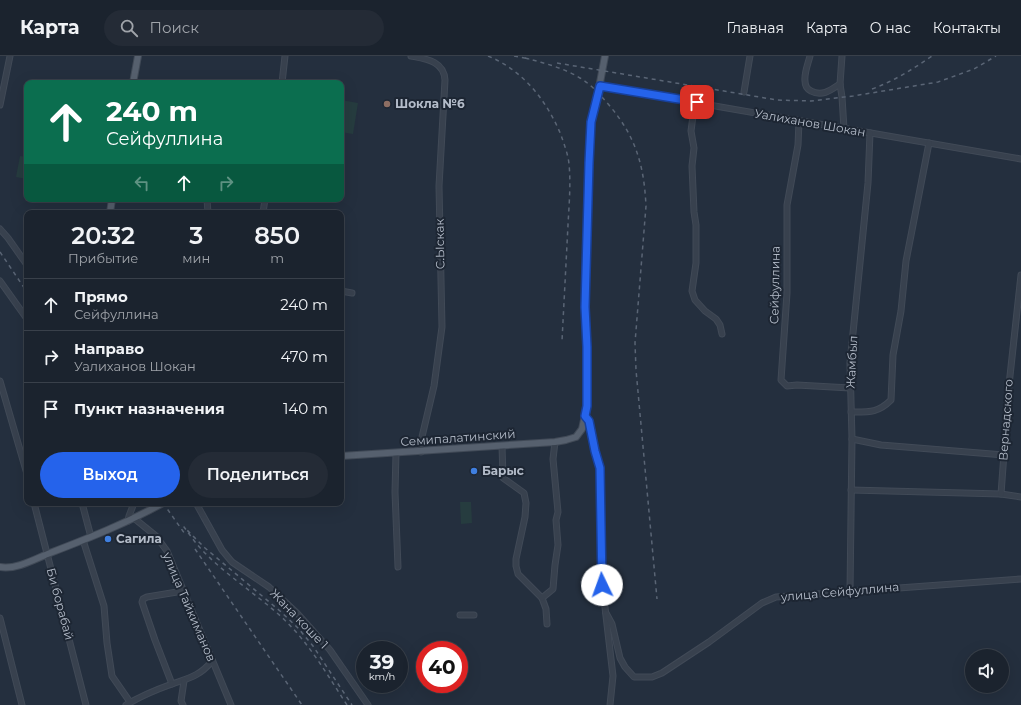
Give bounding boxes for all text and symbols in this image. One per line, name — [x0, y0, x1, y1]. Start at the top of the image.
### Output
search box — [104, 10, 384, 46]
text: Карта — [20, 16, 80, 39]
icon: search — [118, 17, 140, 39]
text: Поиск — [150, 18, 199, 37]
text: Главная — [726, 19, 784, 37]
text: Карта — [806, 19, 848, 37]
text: О нас — [870, 19, 911, 37]
text: Контакты — [933, 19, 1001, 37]
pin — [680, 85, 714, 119]
icon: arrive — [686, 91, 708, 113]
text: 240 m — [106, 94, 198, 128]
icon: ahead — [40, 96, 92, 148]
place label: Шокла №6 — [395, 96, 465, 111]
marker: Шокла №6 — [382, 99, 392, 109]
street label: Уалиханов Шокан — [753, 105, 867, 140]
text: Сейфуллина — [106, 128, 223, 150]
icon: left — [131, 172, 153, 194]
icon: ahead — [173, 172, 195, 194]
icon: right — [215, 172, 237, 194]
street label: С.Ыскак — [432, 219, 447, 269]
text: 20:32 — [71, 221, 135, 250]
text: 3 — [189, 221, 203, 250]
text: 850 — [254, 221, 300, 250]
street label: Сейфуллина — [766, 246, 783, 324]
text: Прибытие — [68, 250, 138, 266]
text: мин — [182, 250, 210, 266]
text: m — [270, 250, 284, 266]
text: Прямо — [74, 287, 128, 306]
icon: ahead — [40, 294, 62, 316]
text: 240 m — [280, 295, 328, 314]
text: Сейфуллина — [74, 306, 159, 322]
street label: Жамбыл — [843, 335, 860, 389]
text: Направо — [74, 339, 144, 358]
icon: right — [40, 346, 62, 368]
text: 470 m — [281, 347, 328, 366]
text: Уалиханов Шокан — [74, 358, 196, 374]
street label: Вернадского — [995, 378, 1016, 461]
icon: arrive — [40, 398, 62, 420]
text: Пункт назначения — [74, 399, 225, 418]
text: 140 m — [283, 399, 328, 418]
street label: Семипалатинский — [400, 426, 516, 449]
button: Выход — [40, 452, 180, 498]
button: Поделиться — [188, 452, 328, 498]
place label: Барыс — [482, 463, 524, 478]
marker: Барыс — [469, 466, 479, 476]
place label: Сагила — [116, 531, 162, 546]
marker: Сагила — [103, 534, 113, 544]
street label: улица Тайкиманов — [159, 549, 219, 664]
position arrow — [581, 564, 623, 606]
street label: Би борабай — [44, 566, 77, 642]
street label: улица Сейфуллина — [779, 579, 900, 604]
street label: Жана коше 1 — [267, 586, 332, 652]
speed limit sign: 40 — [416, 641, 468, 693]
map controls — [965, 649, 1009, 693]
button: sound — [965, 649, 1009, 693]
text: 39 — [370, 650, 394, 674]
text: km/h — [369, 670, 395, 683]

